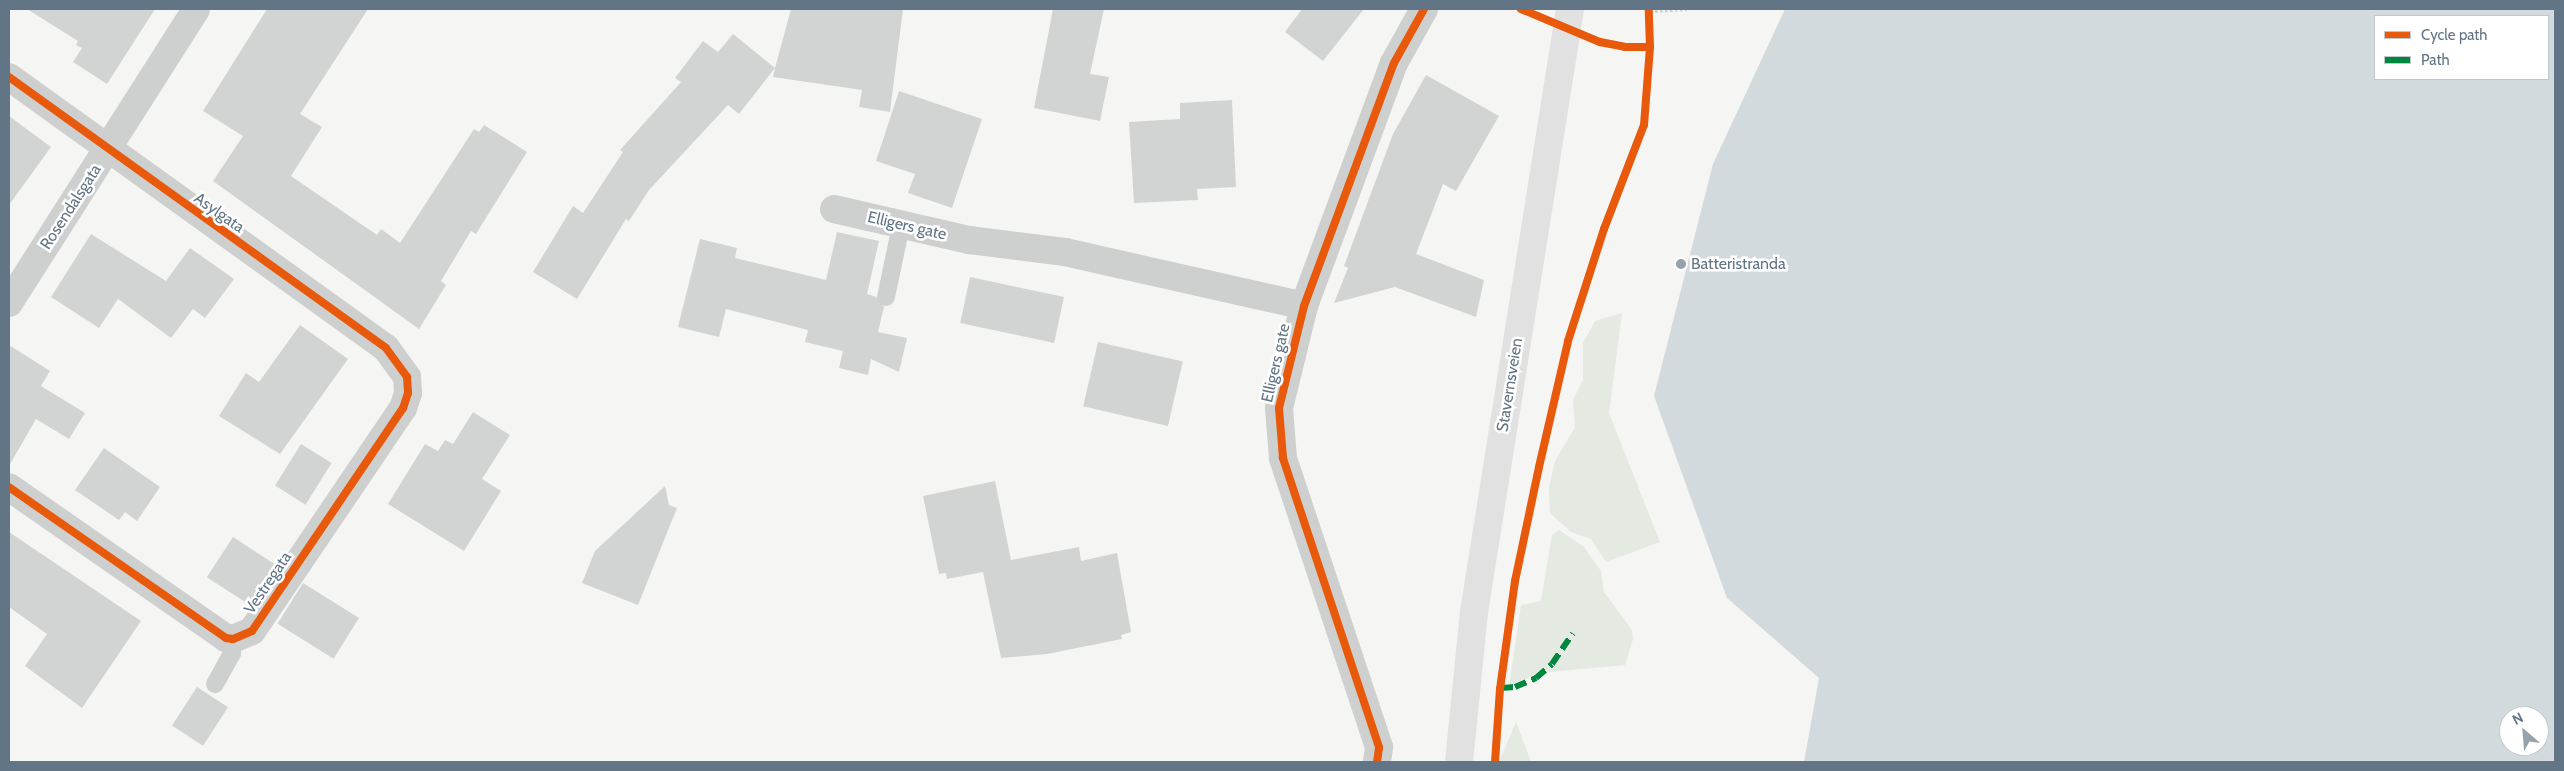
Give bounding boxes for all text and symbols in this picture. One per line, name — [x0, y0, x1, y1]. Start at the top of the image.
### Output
legend — [2374, 15, 2549, 80]
text: Cycle path — [2421, 26, 2487, 44]
text: Path — [2421, 51, 2450, 69]
street label: Rosendalsgata — [36, 161, 106, 253]
street label: Asylgata — [190, 189, 248, 237]
street label: Elligers gate — [866, 208, 948, 244]
place label: Batteristranda — [1691, 254, 1786, 274]
marker: Batteristranda — [1675, 258, 1687, 270]
street label: Elligers gate — [1258, 322, 1294, 404]
street label: Stavernsveien — [1493, 337, 1527, 433]
street label: Vestregata — [240, 548, 296, 618]
north arrow — [2499, 706, 2549, 756]
text: N — [2509, 708, 2526, 729]

